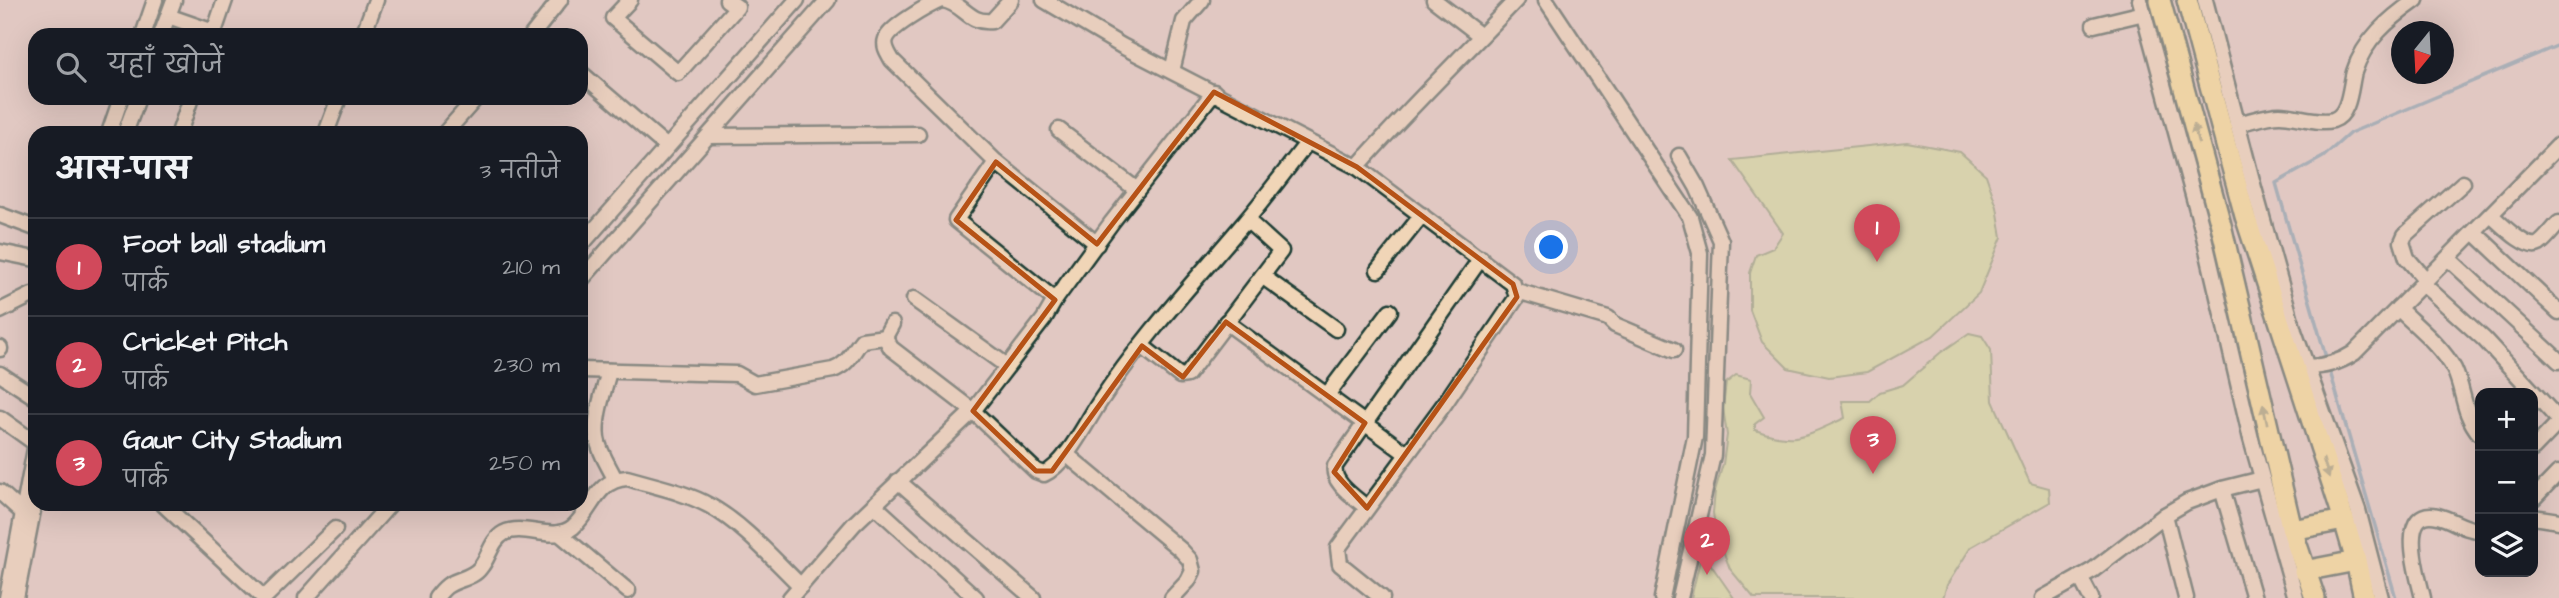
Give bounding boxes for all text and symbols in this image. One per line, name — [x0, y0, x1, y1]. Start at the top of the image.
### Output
north arrow — [2391, 21, 2454, 84]
search box — [28, 28, 588, 105]
text: यहाँ खोजें — [108, 47, 224, 83]
icon: search — [52, 48, 90, 86]
one-way arrow — [2190, 123, 2201, 145]
text: आस-पास — [56, 149, 190, 191]
text: 3 नतीजे — [479, 155, 560, 187]
pin: 1 — [1854, 204, 1900, 262]
text: Foot ball stadium — [123, 226, 325, 262]
your location — [1534, 230, 1568, 264]
text: 1 — [78, 251, 80, 283]
text: 210 m — [502, 251, 560, 283]
text: पार्क — [123, 268, 168, 300]
text: Cricket Pitch — [123, 324, 287, 360]
text: 2 — [72, 349, 86, 381]
text: 230 m — [494, 349, 560, 381]
text: पार्क — [123, 366, 168, 398]
map controls — [2475, 388, 2538, 577]
button: + — [2475, 388, 2538, 451]
one-way arrow — [2260, 403, 2271, 425]
pin: 3 — [1850, 416, 1896, 474]
text: Gaur City Stadium — [123, 422, 341, 458]
text: 3 — [73, 447, 85, 479]
text: 250 m — [489, 447, 560, 479]
button: − — [2475, 451, 2538, 514]
one-way arrow — [2321, 457, 2332, 478]
text: पार्क — [123, 464, 168, 496]
button: layers — [2475, 514, 2538, 577]
pin: 2 — [1684, 517, 1730, 575]

